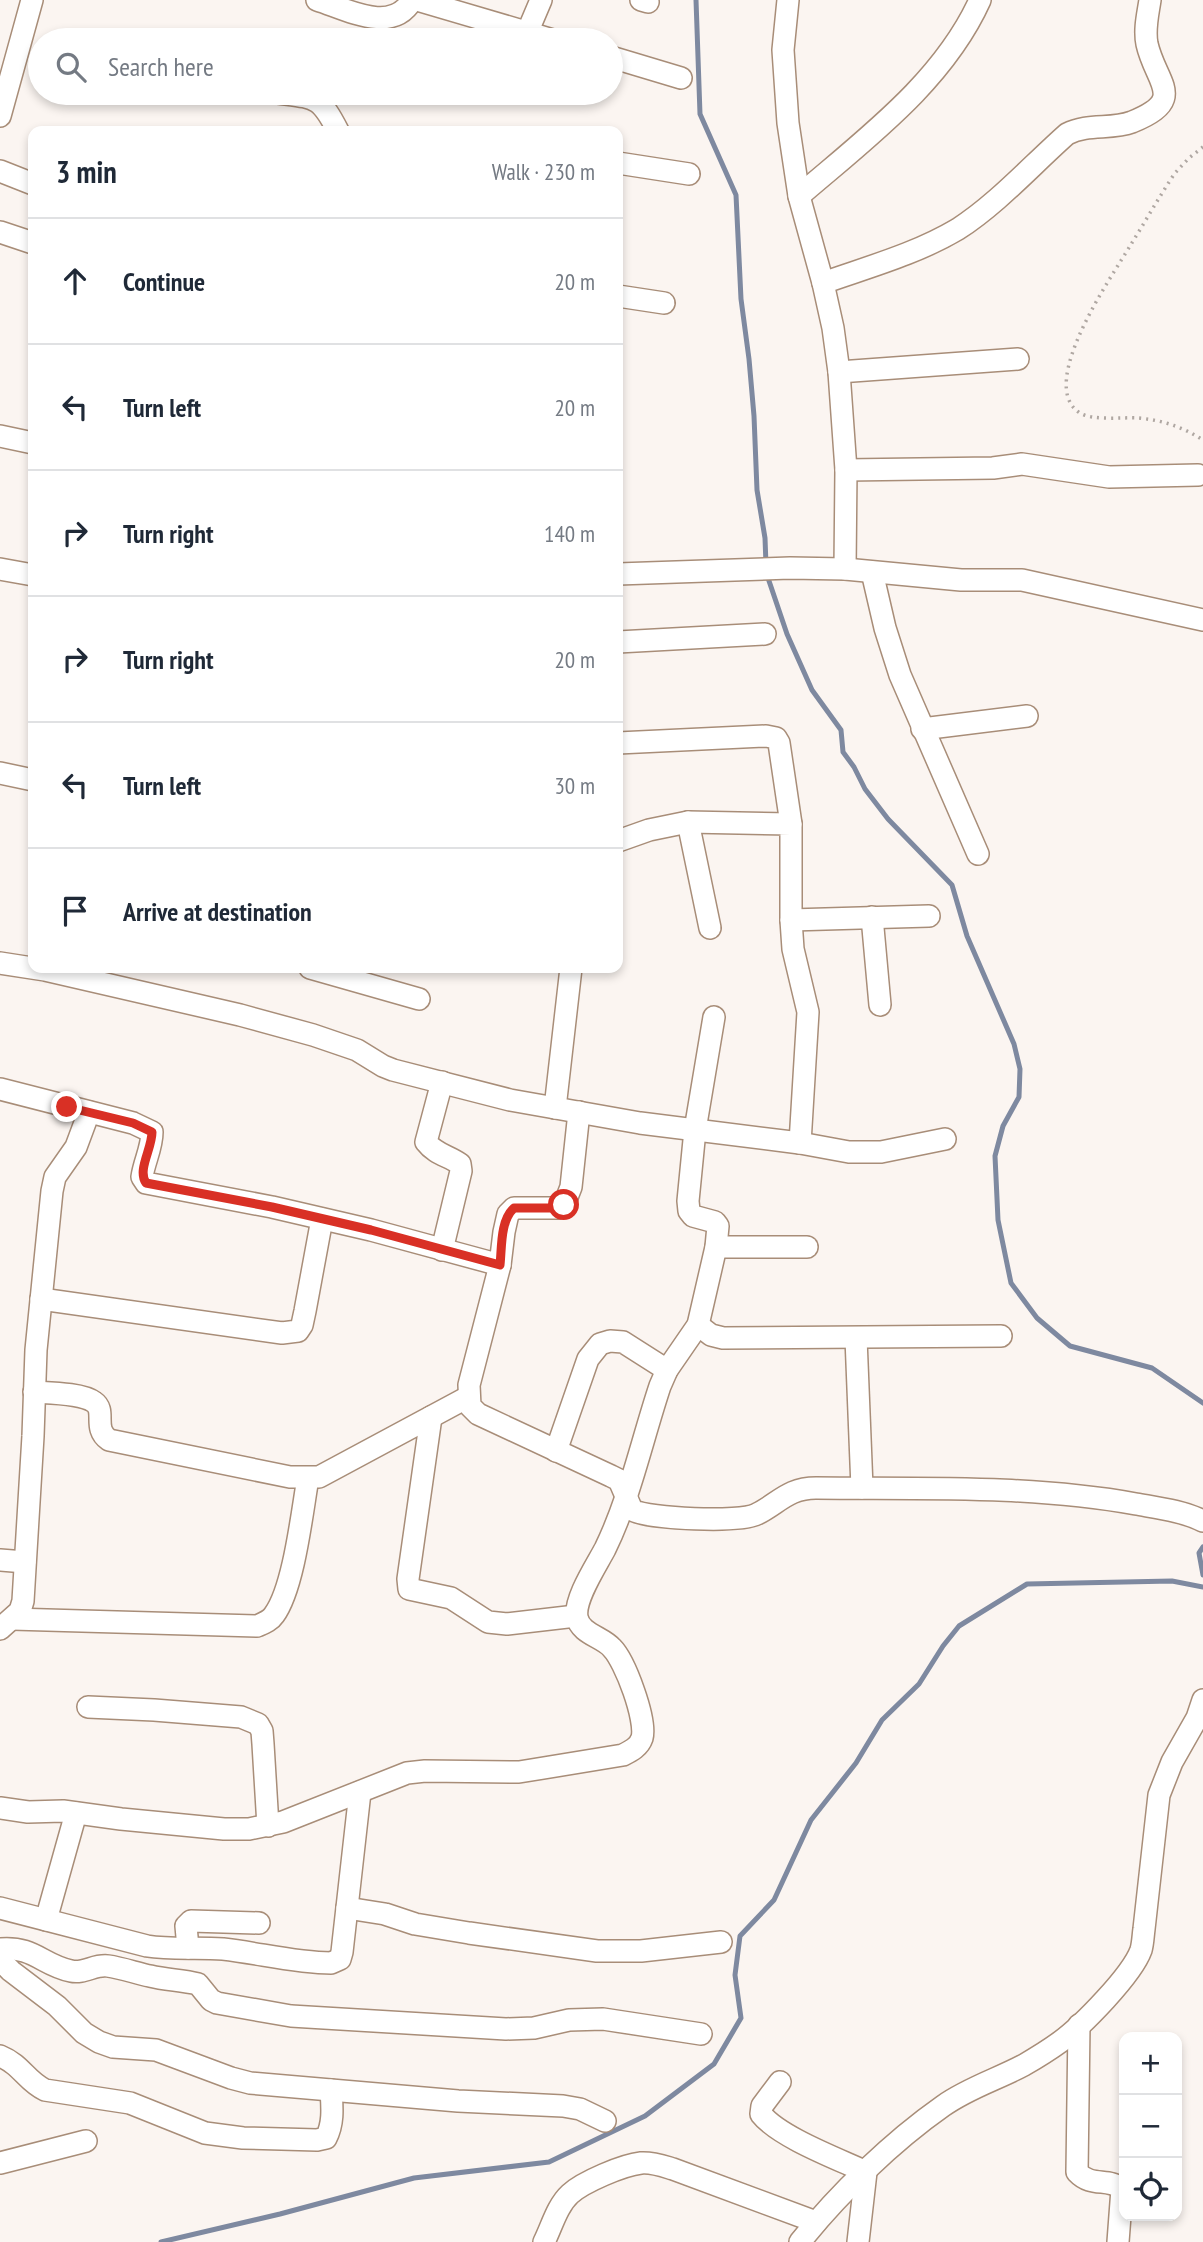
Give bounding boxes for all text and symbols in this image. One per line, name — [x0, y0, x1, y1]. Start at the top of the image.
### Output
search box — [28, 28, 623, 105]
icon: search — [52, 48, 90, 86]
text: Search here — [108, 50, 214, 83]
text: 3 min — [56, 152, 117, 191]
text: Walk · 230 m — [492, 157, 595, 186]
icon: ahead — [56, 262, 94, 300]
text: Continue — [123, 265, 205, 298]
text: 20 m — [554, 267, 595, 296]
icon: left — [56, 388, 94, 426]
text: Turn left — [123, 391, 201, 424]
text: 20 m — [554, 393, 595, 422]
icon: right — [56, 514, 94, 552]
text: Turn right — [123, 517, 214, 550]
text: 140 m — [544, 519, 595, 548]
icon: right — [56, 640, 94, 678]
text: Turn right — [123, 643, 214, 676]
text: 20 m — [554, 645, 595, 674]
icon: left — [56, 766, 94, 804]
text: Turn left — [123, 769, 201, 802]
text: 30 m — [554, 771, 595, 800]
icon: arrive — [56, 892, 94, 930]
text: Arrive at destination — [123, 895, 312, 928]
route end — [51, 1091, 82, 1122]
route start — [548, 1189, 579, 1220]
map controls — [1119, 2032, 1182, 2221]
button: + — [1119, 2032, 1182, 2095]
button: − — [1119, 2095, 1182, 2158]
button: locate — [1119, 2158, 1182, 2221]

